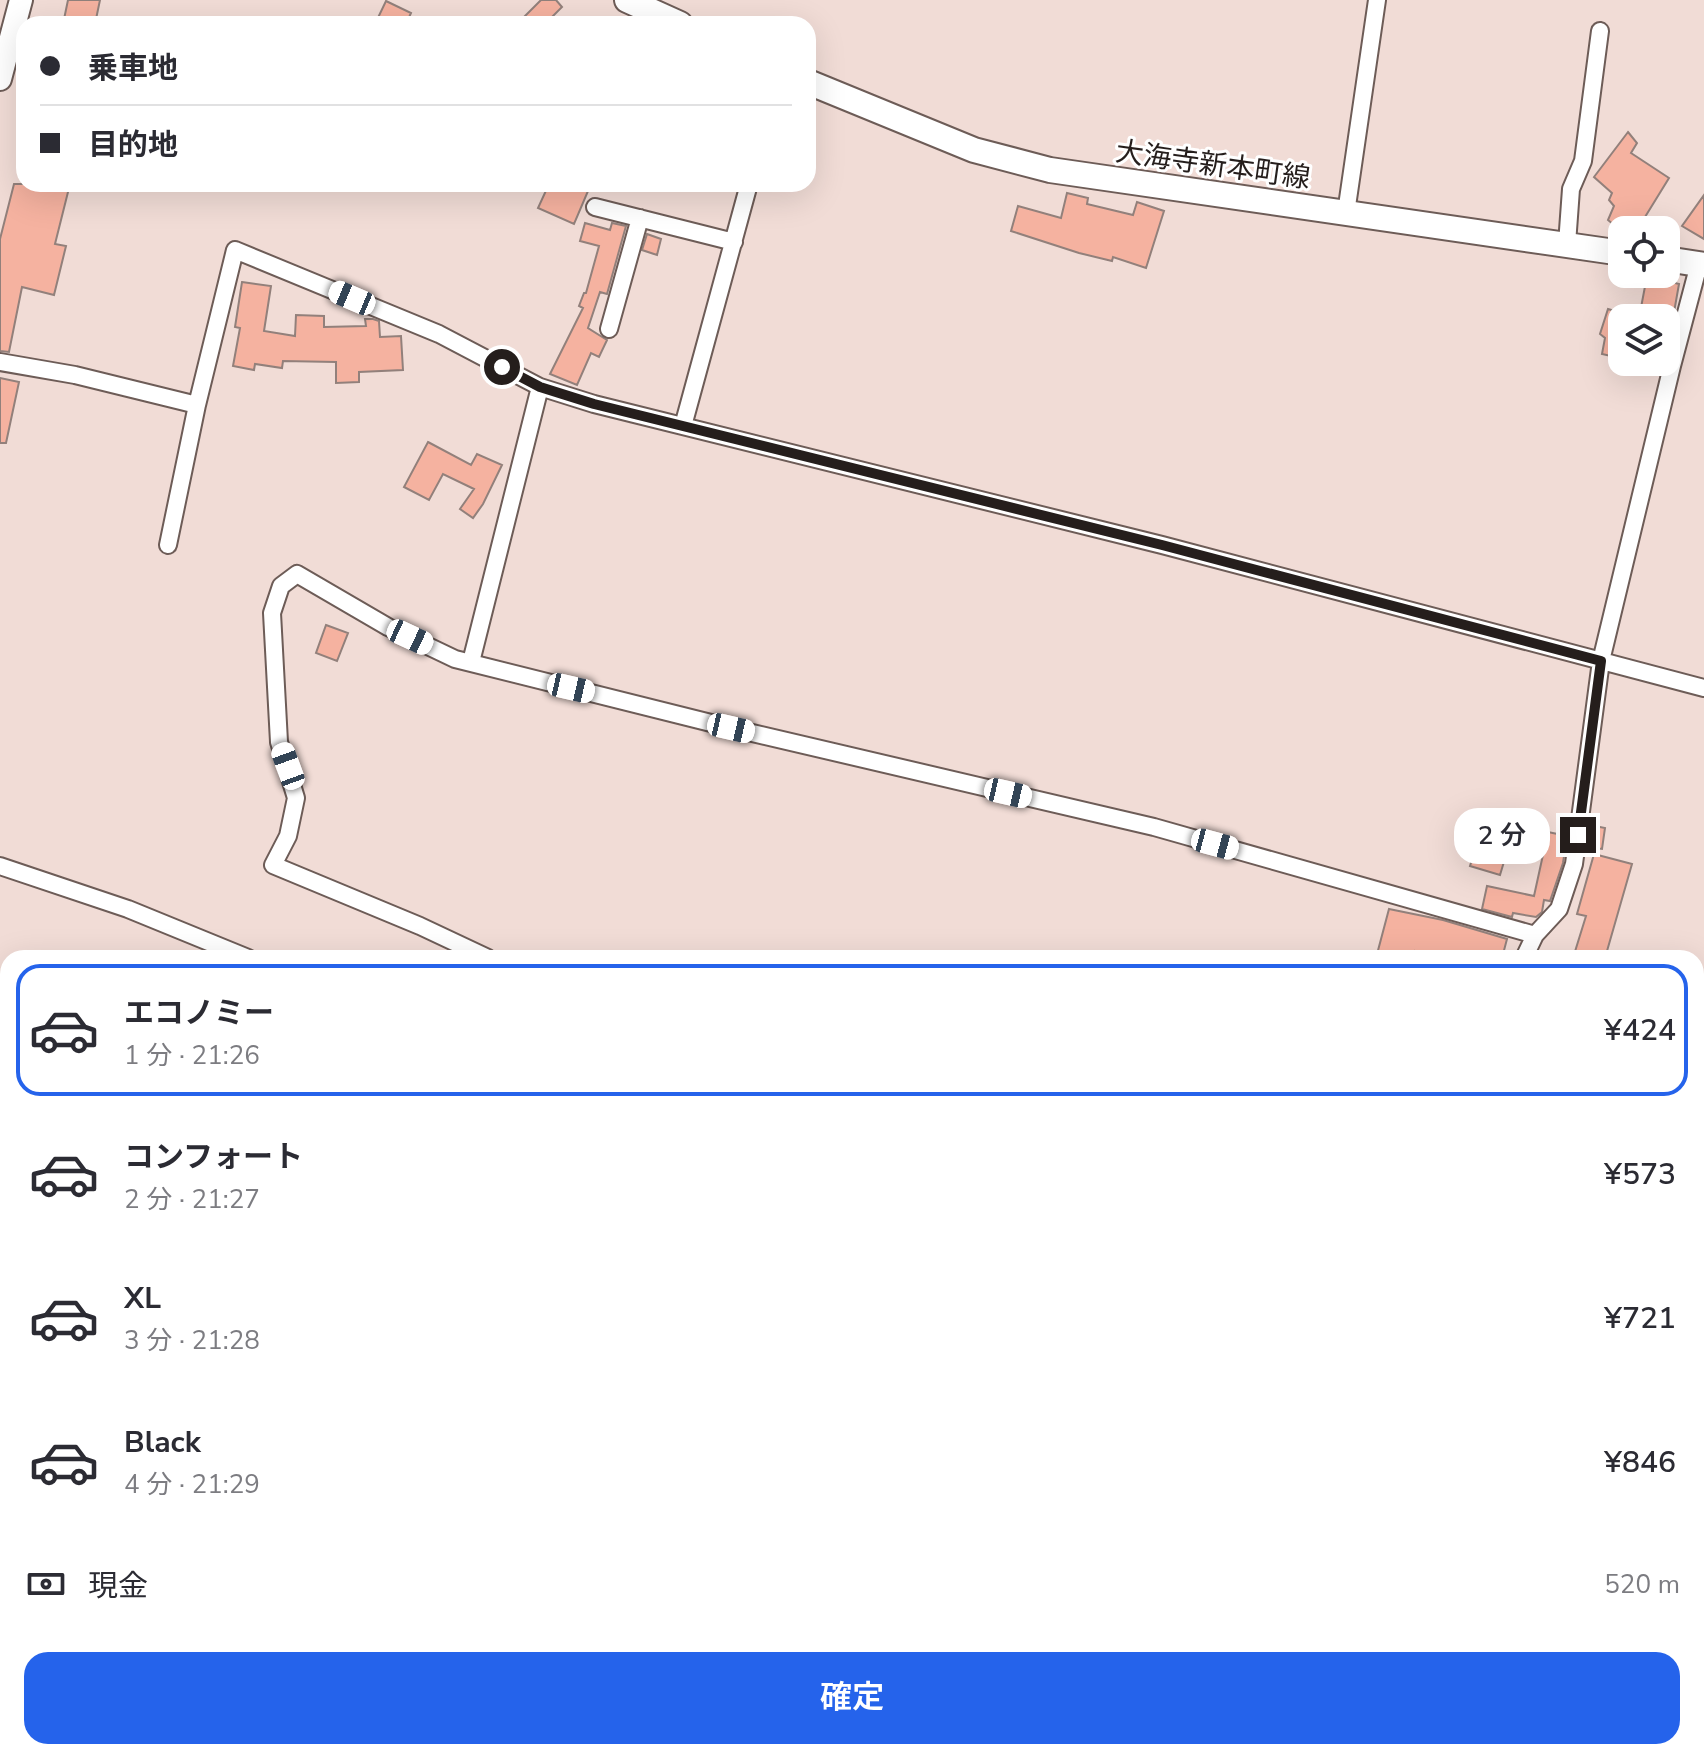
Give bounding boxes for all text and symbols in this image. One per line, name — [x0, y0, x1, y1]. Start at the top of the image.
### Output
text: 乗車地 — [88, 48, 178, 89]
text: 目的地 — [88, 125, 178, 166]
street label: 大海寺新本町線 — [1113, 133, 1313, 197]
map controls — [1608, 216, 1680, 376]
button: locate — [1608, 216, 1680, 288]
car — [325, 278, 379, 318]
button: layers — [1608, 304, 1680, 376]
route start — [484, 349, 520, 385]
car — [383, 616, 437, 658]
car — [545, 671, 597, 705]
car — [705, 711, 757, 745]
car — [269, 739, 307, 793]
car — [982, 776, 1034, 810]
callout: 2 分 — [1454, 807, 1550, 863]
route end — [1560, 817, 1596, 853]
text: 2 分 — [1478, 818, 1526, 853]
car — [1189, 826, 1241, 862]
text: エコノミー — [124, 993, 274, 1034]
icon: car — [28, 994, 100, 1066]
text: ¥424 — [1604, 1010, 1676, 1051]
text: 1 分 · 21:26 — [124, 1038, 260, 1073]
text: コンフォート — [124, 1137, 303, 1178]
icon: car — [28, 1138, 100, 1210]
text: ¥573 — [1604, 1154, 1676, 1195]
text: 2 分 · 21:27 — [124, 1182, 260, 1217]
text: XL — [124, 1278, 161, 1319]
icon: car — [28, 1282, 100, 1354]
text: ¥721 — [1604, 1298, 1676, 1339]
text: 3 分 · 21:28 — [124, 1323, 260, 1358]
text: Black — [124, 1422, 201, 1463]
icon: car — [28, 1426, 100, 1498]
text: ¥846 — [1604, 1442, 1676, 1483]
text: 4 分 · 21:29 — [124, 1467, 260, 1502]
icon: cash — [24, 1562, 68, 1606]
text: 現金 — [88, 1566, 148, 1607]
text: 520 m — [1604, 1567, 1680, 1602]
button: 確定 — [24, 1652, 1680, 1744]

